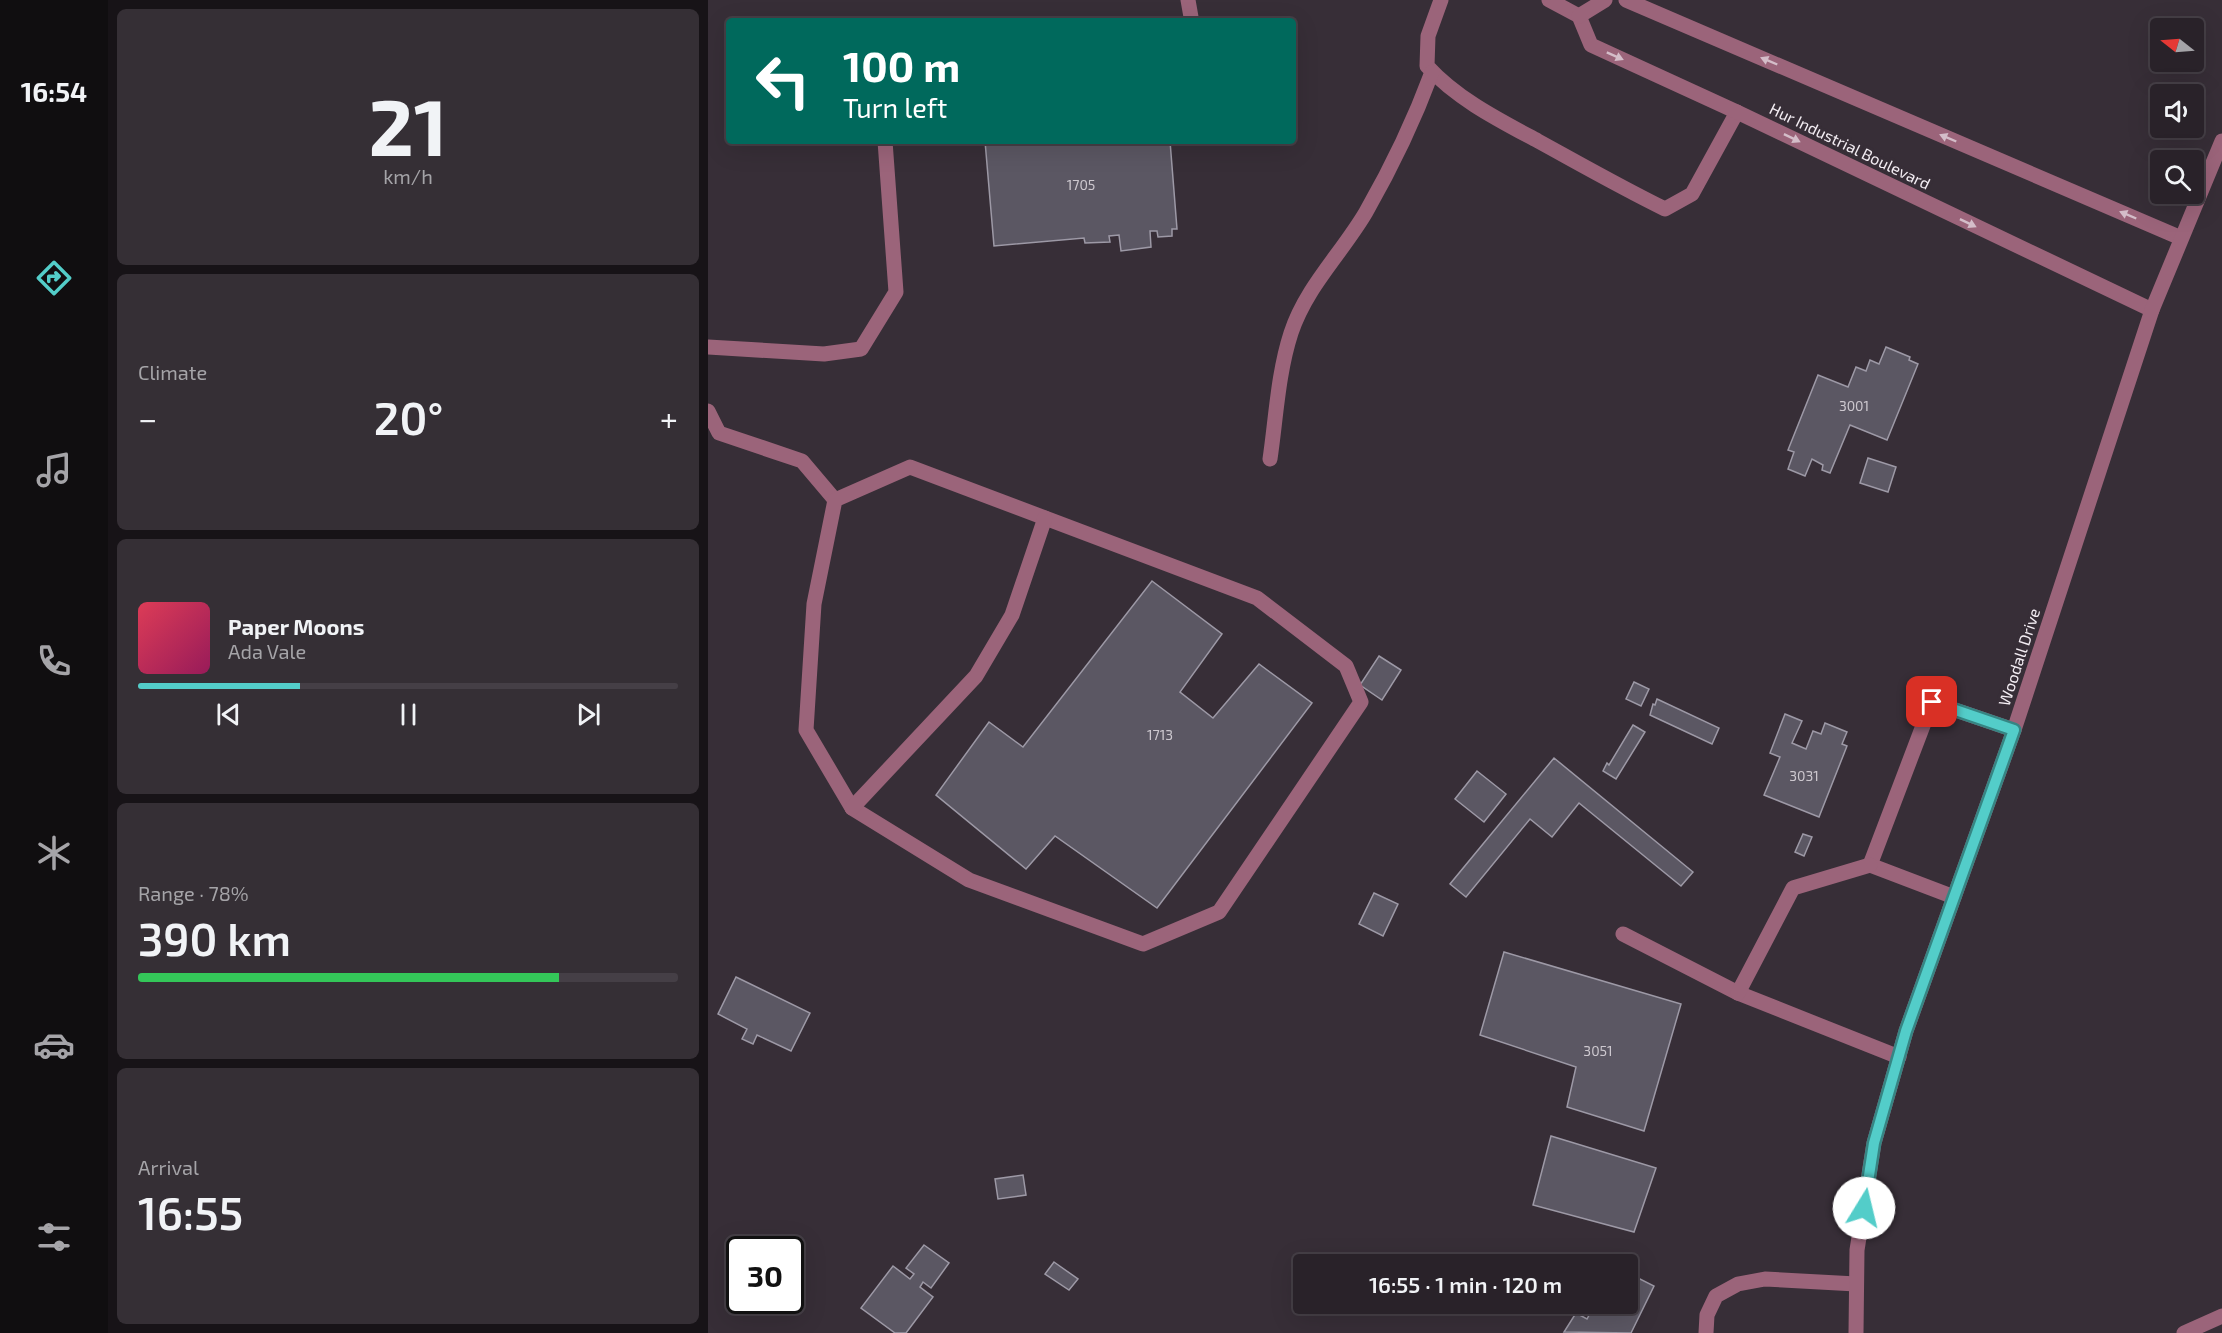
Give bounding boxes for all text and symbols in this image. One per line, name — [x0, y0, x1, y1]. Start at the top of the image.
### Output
north arrow — [2150, 18, 2204, 72]
map controls — [2150, 18, 2204, 204]
text: 100 m — [843, 40, 960, 90]
icon: left — [744, 42, 822, 120]
one-way arrow — [1607, 51, 1625, 61]
one-way arrow — [1760, 56, 1778, 65]
text: 16:54 — [21, 75, 87, 107]
text: 21 — [368, 78, 448, 172]
button: sound — [2150, 84, 2204, 138]
text: Turn left — [843, 91, 947, 123]
street label: Hur Industrial Boulevard — [1767, 98, 1934, 193]
one-way arrow — [1939, 133, 1957, 143]
one-way arrow — [1784, 134, 1801, 143]
button: search — [2150, 150, 2204, 204]
text: km/h — [383, 164, 433, 188]
house number: 1705 — [1067, 176, 1095, 193]
one-way arrow — [2118, 210, 2136, 220]
one-way arrow — [1959, 219, 1976, 228]
icon: directions — [33, 257, 75, 299]
text: Climate — [138, 360, 207, 384]
text: 20° — [374, 390, 443, 444]
house number: 3001 — [1839, 397, 1869, 414]
text: − — [138, 398, 157, 438]
text: + — [660, 398, 678, 438]
icon: music — [33, 449, 75, 491]
street label: Woodall Drive — [1994, 606, 2043, 708]
text: Paper Moons — [228, 613, 364, 639]
text: Ada Vale — [228, 639, 306, 663]
icon: phone — [33, 640, 75, 682]
pin — [1906, 676, 1957, 727]
icon: arrive — [1915, 685, 1948, 718]
icon: previous — [212, 698, 245, 731]
icon: pause — [392, 698, 425, 731]
icon: next — [572, 698, 605, 731]
house number: 1713 — [1147, 726, 1173, 743]
house number: 3031 — [1789, 767, 1819, 784]
icon: climate — [33, 832, 75, 874]
text: Range · 78% — [138, 881, 249, 905]
text: 390 km — [138, 911, 291, 965]
icon: car — [33, 1024, 75, 1066]
house number: 3051 — [1583, 1042, 1613, 1059]
text: Arrival — [138, 1155, 199, 1179]
position arrow — [1832, 1176, 1896, 1240]
text: 16:55 — [138, 1185, 243, 1239]
icon: filters — [33, 1216, 75, 1258]
speed limit sign: 30 — [726, 1236, 804, 1314]
text: 16:55 · 1 min · 120 m — [1369, 1271, 1562, 1297]

